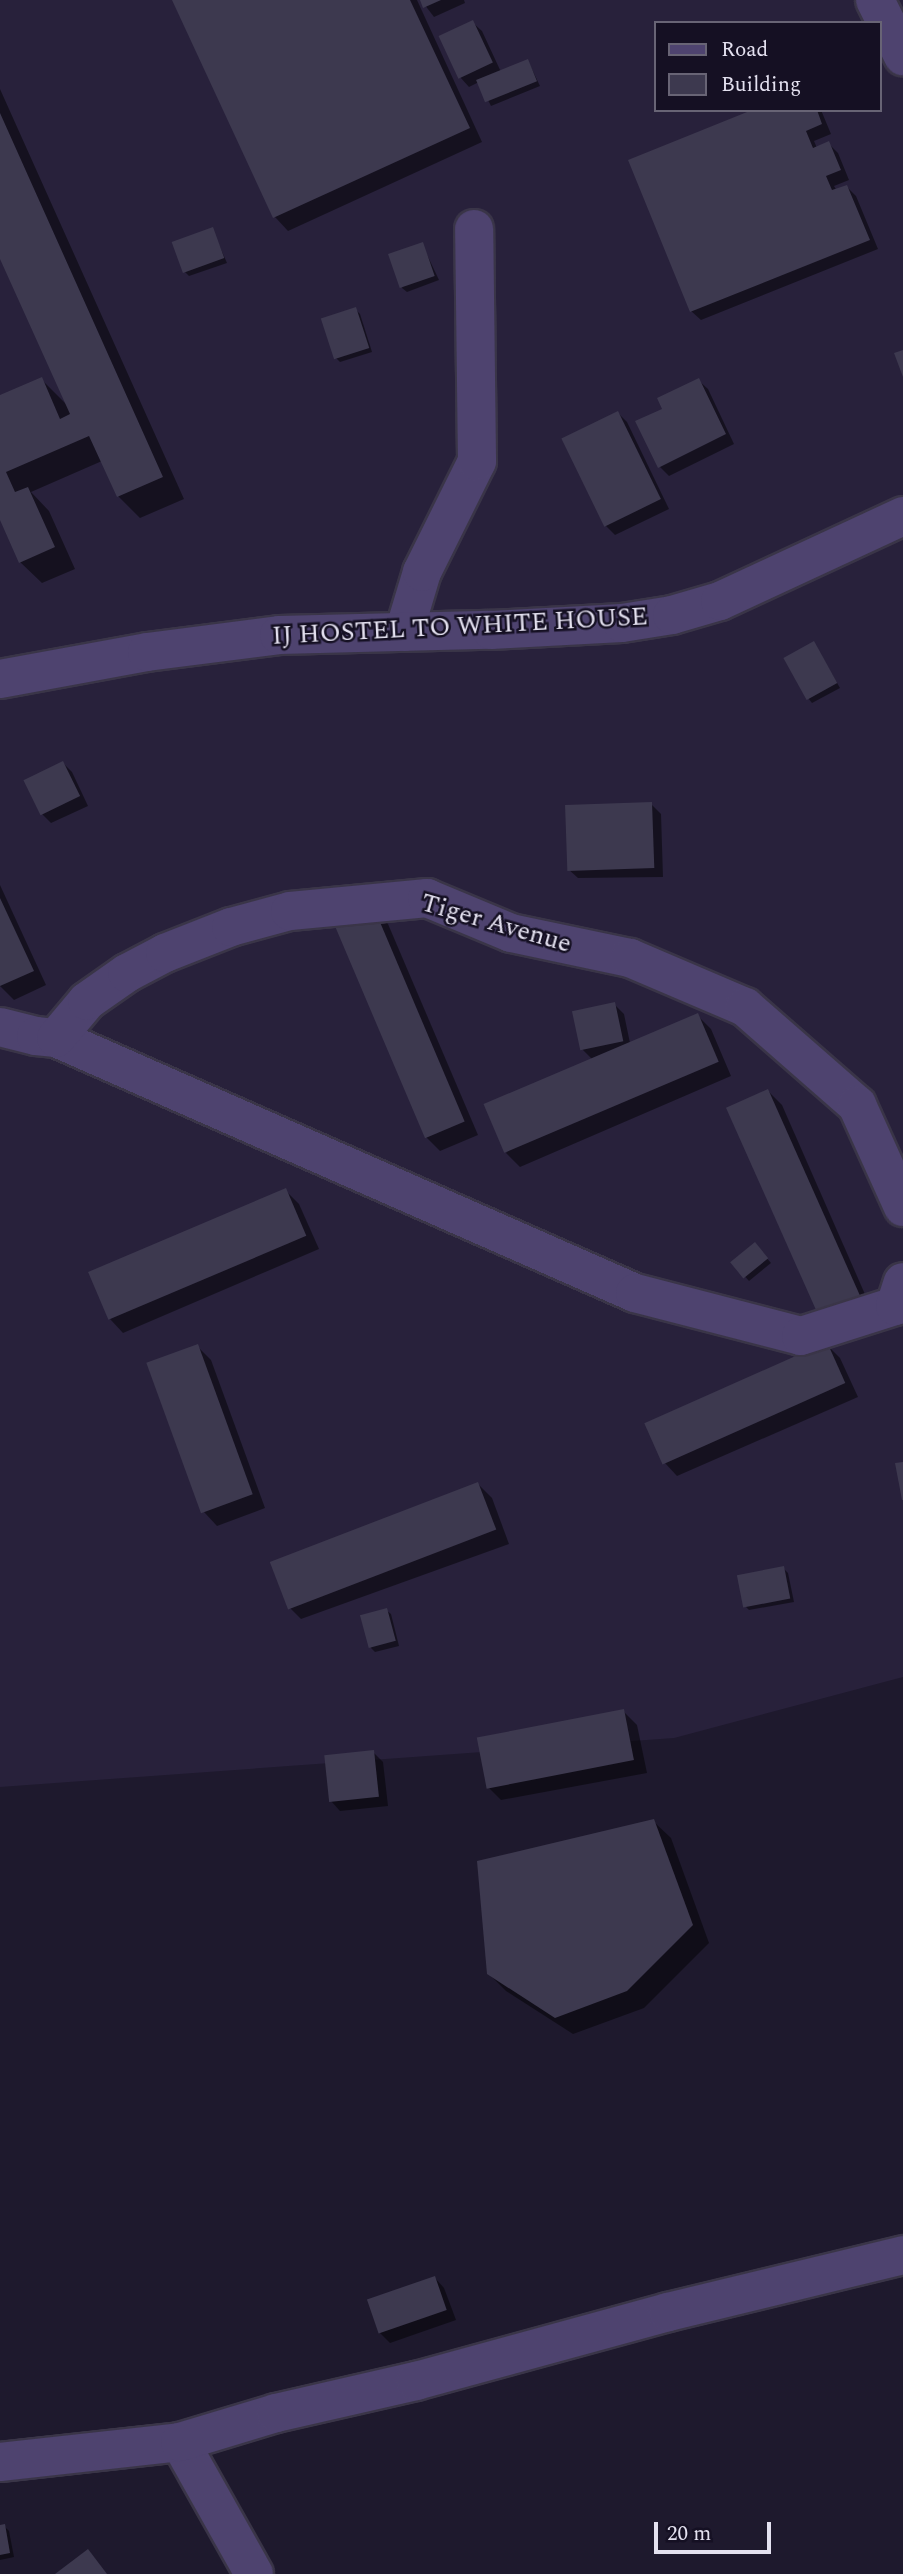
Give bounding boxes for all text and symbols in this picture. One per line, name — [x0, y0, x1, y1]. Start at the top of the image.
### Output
legend — [654, 21, 882, 112]
text: Road — [721, 34, 768, 66]
text: Building — [721, 69, 801, 101]
street label: IJ HOSTEL TO WHITE HOUSE — [271, 602, 649, 652]
street label: Tiger Avenue — [417, 888, 575, 960]
scale bar — [658, 2508, 775, 2552]
text: 20 m — [667, 2518, 711, 2550]

